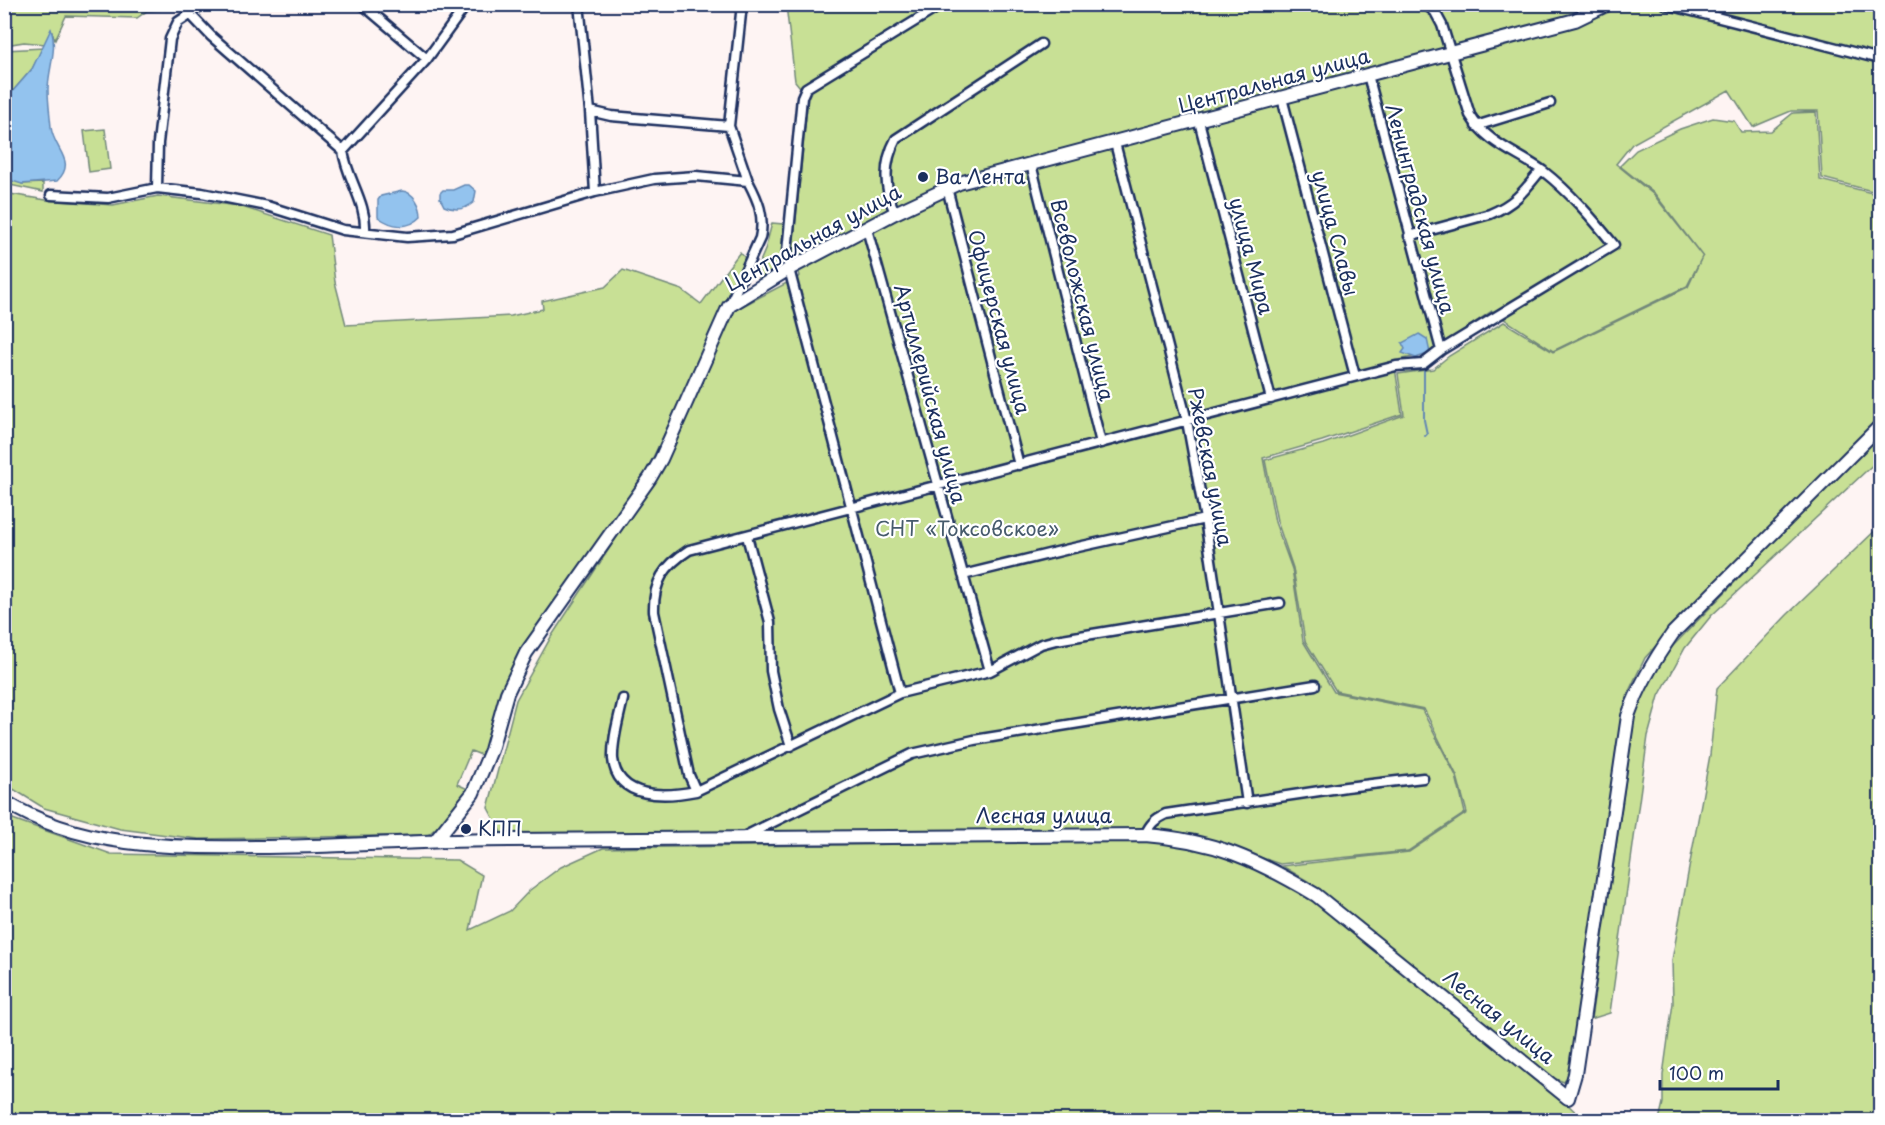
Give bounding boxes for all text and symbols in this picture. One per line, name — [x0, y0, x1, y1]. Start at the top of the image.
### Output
street label: Центральная улица — [1175, 40, 1373, 120]
street label: Ленинградская улица — [1378, 100, 1464, 318]
place label: Ва Лента — [935, 161, 1027, 191]
street label: улица Славы — [1305, 167, 1367, 299]
marker: Ва Лента — [916, 170, 930, 184]
street label: Центральная улица — [719, 176, 906, 298]
street label: улица Мира — [1222, 194, 1282, 318]
street label: Всеволожская улица — [1043, 196, 1123, 404]
street label: Офицерская улица — [961, 226, 1039, 418]
street label: Артиллерийская улица — [887, 281, 975, 507]
street label: Ржевская улица — [1181, 385, 1241, 549]
park label: СНТ «Токсовское» — [875, 513, 1059, 543]
street label: Лесная улица — [976, 800, 1112, 830]
place label: КПП — [478, 813, 522, 843]
marker: КПП — [459, 822, 473, 836]
street label: Лесная улица — [1437, 962, 1562, 1071]
scale bar — [1660, 1053, 1778, 1091]
text: 100 m — [1669, 1059, 1724, 1086]

